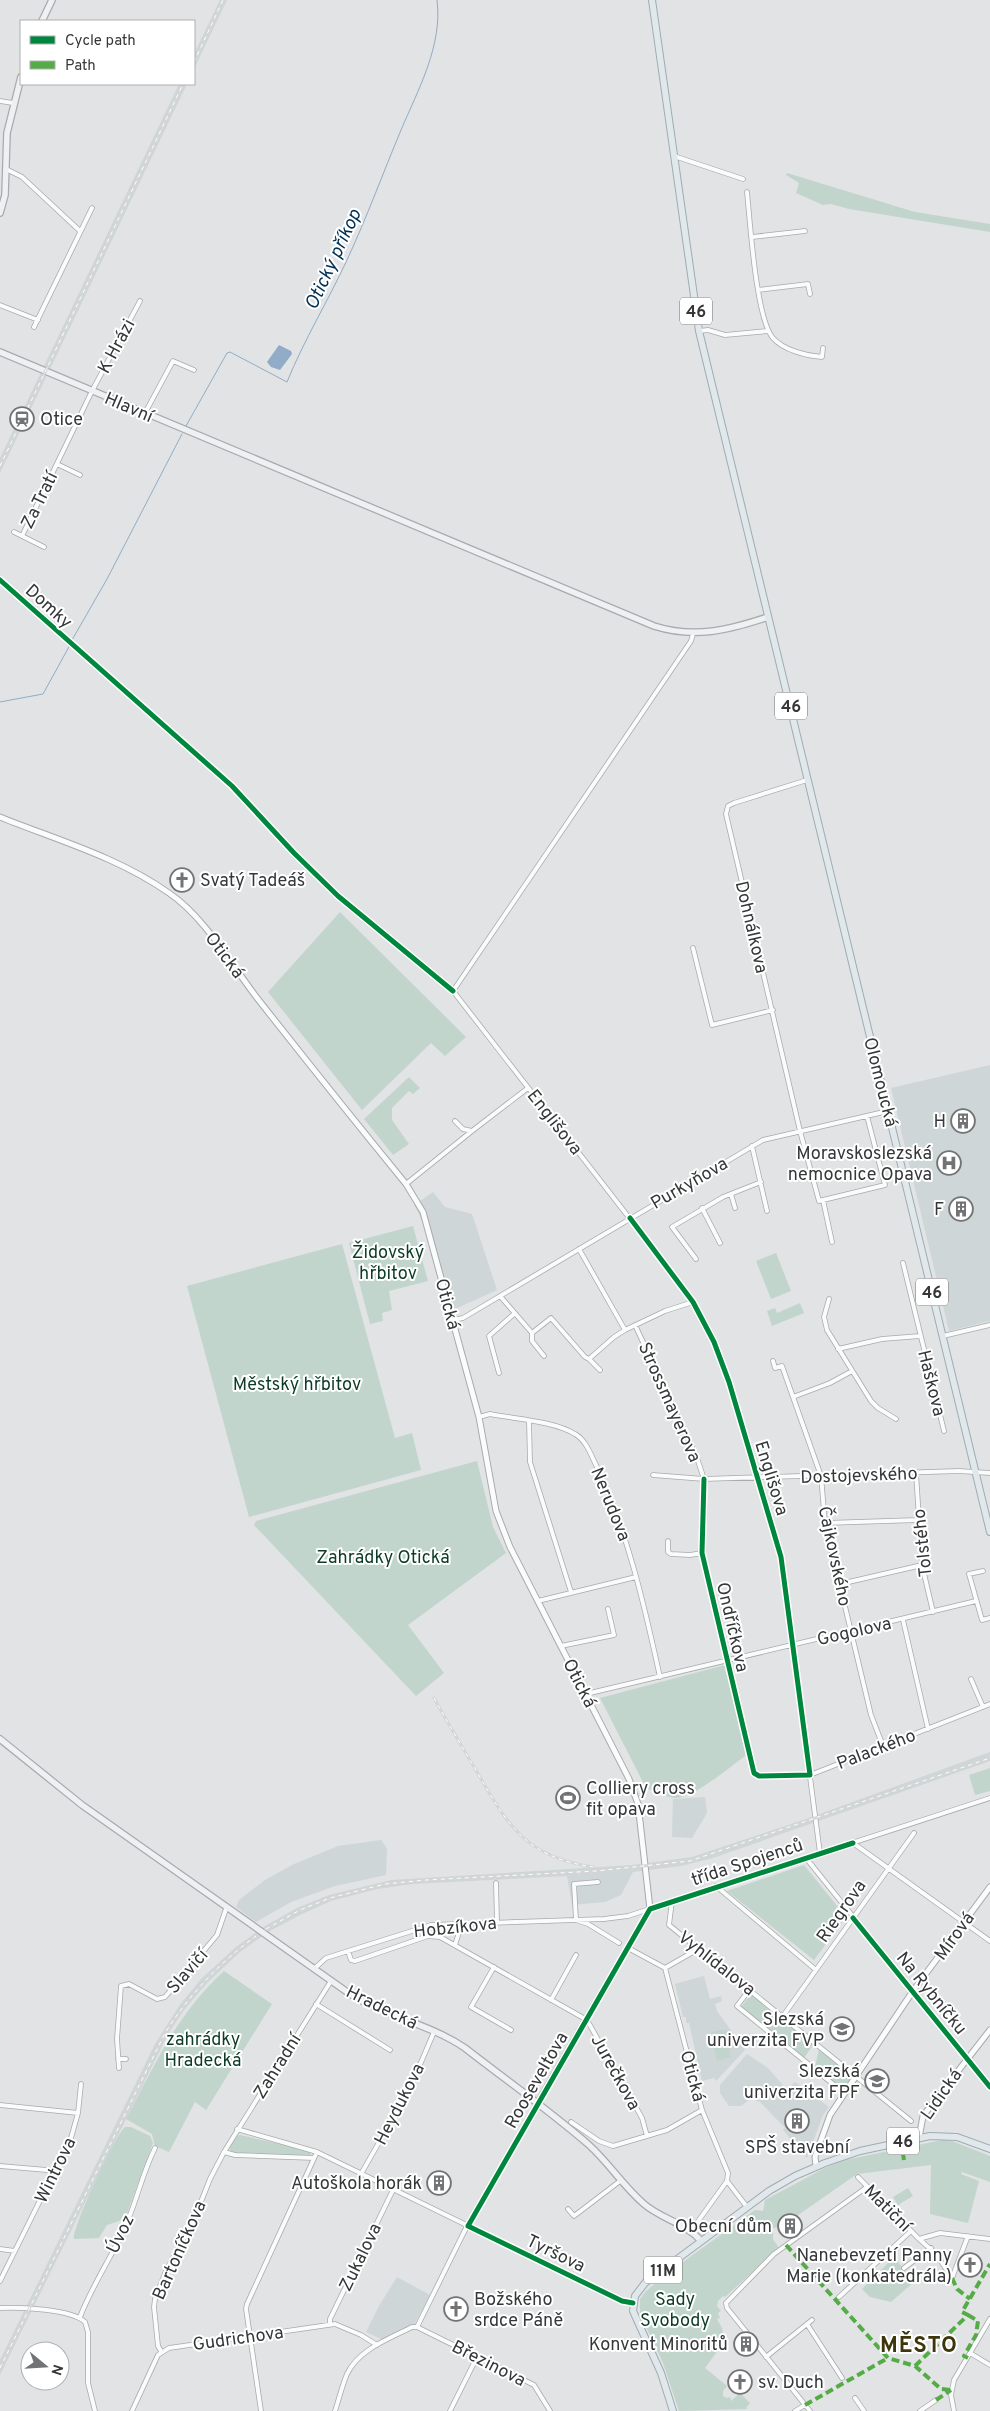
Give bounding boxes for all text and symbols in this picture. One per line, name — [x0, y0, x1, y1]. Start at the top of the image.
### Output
legend — [20, 20, 195, 85]
text: Cycle path — [65, 32, 136, 51]
text: Path — [65, 57, 96, 76]
water label: Otický příkop — [300, 205, 368, 314]
road number: 46 — [680, 298, 712, 324]
street label: K Hrázi — [93, 315, 141, 378]
street label: Hlavní — [101, 388, 158, 429]
station icon: Otice — [9, 406, 35, 432]
place label: Otice — [40, 409, 83, 432]
street label: Za Tratí — [17, 467, 65, 533]
street label: Domky — [19, 580, 77, 634]
road number: 46 — [775, 692, 807, 719]
church icon: Svatý Tadeáš — [169, 867, 195, 893]
place label: Svatý Tadeáš — [200, 870, 305, 893]
street label: Dohnálkova — [729, 879, 772, 976]
street label: Otická — [199, 928, 249, 984]
street label: Olomoucká — [857, 1035, 902, 1130]
street label: Englišova — [521, 1085, 587, 1160]
building icon: H — [950, 1108, 976, 1134]
place label: H — [933, 1111, 946, 1134]
place label: Moravskoslezská nemocnice Opava — [788, 1143, 932, 1187]
hospital icon: Moravskoslezská nemocnice Opava — [936, 1150, 962, 1176]
street label: Purkyňova — [647, 1153, 733, 1216]
building icon: F — [948, 1196, 974, 1222]
place label: F — [934, 1199, 944, 1222]
park label: Židovský hřbitov — [352, 1240, 424, 1286]
street label: Otická — [429, 1276, 464, 1333]
road number: 46 — [916, 1278, 948, 1305]
street label: Strossmayerova — [632, 1339, 705, 1466]
street label: Haškova — [911, 1348, 950, 1419]
park label: Městský hřbitov — [233, 1374, 361, 1397]
street label: Englišova — [748, 1438, 793, 1519]
street label: Dostojevského — [800, 1463, 918, 1490]
street label: Nerudova — [584, 1464, 635, 1545]
street label: Čajkovského — [812, 1504, 857, 1608]
street label: Tolstého — [908, 1508, 939, 1578]
park label: Zahrádky Otická — [316, 1547, 450, 1570]
street label: Ondříčkova — [710, 1580, 753, 1675]
street label: Gogolova — [815, 1613, 894, 1652]
street label: Otická — [557, 1655, 601, 1712]
street label: Palackého — [834, 1725, 919, 1776]
place label: Colliery cross fit opava — [586, 1778, 695, 1822]
sports icon: Colliery cross fit opava — [555, 1785, 581, 1811]
street label: třída Spojenců — [689, 1834, 806, 1892]
street label: Riegrova — [812, 1876, 872, 1948]
street label: Mírová — [930, 1908, 980, 1966]
street label: Hobzíkova — [412, 1913, 498, 1944]
street label: Vyhlídalova — [673, 1927, 760, 2002]
street label: Slavičí — [162, 1944, 215, 1999]
street label: Na Rybníčku — [890, 1948, 971, 2040]
street label: Hradecká — [342, 1981, 421, 2036]
place label: Slezská univerzita FVP — [707, 2009, 824, 2053]
school or university icon: Slezská univerzita FVP — [829, 2016, 855, 2042]
street label: Rooseveltova — [500, 2028, 574, 2133]
park label: zahrádky Hradecká — [164, 2029, 242, 2073]
street label: Zahradní — [249, 2029, 308, 2104]
street label: Jurečkova — [585, 2031, 645, 2115]
street label: Otická — [674, 2048, 709, 2105]
street label: Heydukova — [370, 2060, 431, 2150]
place label: Slezská univerzita FPF — [744, 2061, 860, 2105]
street label: Lidická — [916, 2065, 968, 2125]
school or university icon: Slezská univerzita FPF — [864, 2068, 890, 2094]
building icon: SPŠ stavební — [784, 2108, 810, 2134]
road number: 46 — [887, 2128, 919, 2154]
street label: Wintrova — [31, 2134, 82, 2207]
place label: SPŠ stavební — [745, 2135, 851, 2160]
building icon: Autoškola horák — [426, 2170, 452, 2196]
place label: Autoškola horák — [291, 2173, 422, 2196]
street label: Matiční — [858, 2180, 917, 2239]
street label: Bartoníčkova — [148, 2197, 213, 2304]
street label: Úvoz — [100, 2211, 141, 2258]
building icon: Obecní dům — [777, 2213, 803, 2239]
place label: Obecní dům — [675, 2216, 772, 2239]
street label: Zukalova — [335, 2220, 388, 2296]
street label: Tyršova — [522, 2230, 589, 2278]
place label: Nanebevzetí Panny Marie (konkatedrála) — [786, 2245, 952, 2289]
church icon: Nanebevzetí Panny Marie (konkatedrála) — [957, 2252, 983, 2278]
road number: 11M — [644, 2256, 682, 2284]
place label: Božského srdce Páně — [474, 2289, 563, 2333]
park label: Sady Svobody — [640, 2289, 710, 2333]
church icon: Božského srdce Páně — [443, 2296, 469, 2322]
street label: Gudrichova — [191, 2322, 285, 2357]
building icon: Konvent Minoritů — [733, 2331, 759, 2357]
district label: MĚSTO — [880, 2331, 958, 2360]
place label: Konvent Minoritů — [589, 2334, 728, 2357]
street label: Březinova — [447, 2336, 529, 2393]
north arrow — [20, 2341, 70, 2391]
text: N — [46, 2362, 66, 2377]
church icon: sv. Duch — [727, 2369, 753, 2395]
place label: sv. Duch — [758, 2372, 824, 2395]

